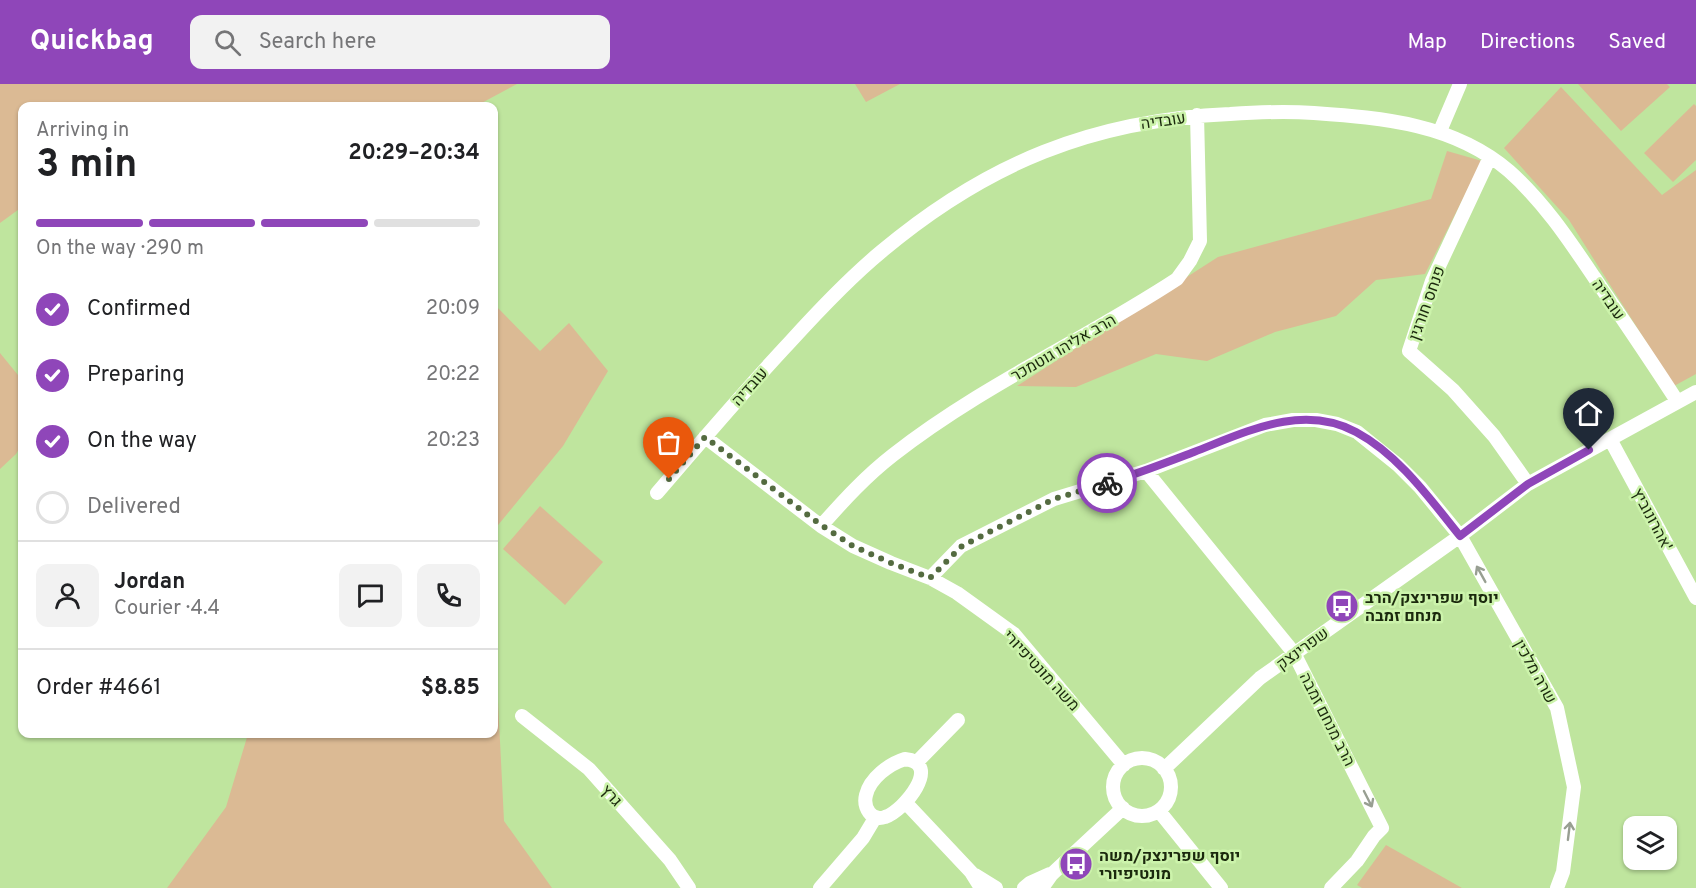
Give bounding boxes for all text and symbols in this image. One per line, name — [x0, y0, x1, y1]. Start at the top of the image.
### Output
search box — [190, 15, 610, 69]
text: Quickbag — [30, 24, 154, 60]
icon: search — [211, 26, 244, 59]
text: Search here — [259, 29, 376, 56]
text: Map — [1407, 29, 1447, 56]
text: Directions — [1480, 29, 1575, 56]
text: Saved — [1608, 29, 1666, 56]
street label: עובדיה — [1140, 109, 1187, 135]
text: Arriving in — [36, 118, 129, 144]
text: 20:29–20:34 — [348, 140, 480, 167]
text: 3 min — [36, 142, 137, 191]
text: On the way · 290 m — [36, 236, 204, 262]
street label: פנחס חורגין — [1405, 264, 1451, 343]
street label: עובדיה — [1586, 276, 1628, 324]
icon: check — [36, 293, 69, 326]
text: Confirmed — [87, 296, 191, 323]
text: 20:09 — [426, 296, 480, 322]
street label: הרב אליהו גוטמכר — [1008, 311, 1120, 387]
icon: check — [36, 359, 69, 392]
text: Preparing — [87, 362, 185, 389]
text: 20:22 — [426, 362, 480, 388]
street label: עובדיה — [728, 364, 773, 411]
pin — [1563, 388, 1614, 450]
icon: home — [1572, 397, 1605, 430]
pin — [643, 417, 694, 479]
icon: check — [36, 425, 69, 458]
icon: bag — [652, 426, 685, 459]
text: On the way — [87, 428, 197, 455]
text: 20:23 — [426, 428, 480, 454]
courier — [1077, 453, 1137, 513]
icon: bike — [1091, 467, 1124, 500]
street label: אהרונוביץ' — [1626, 485, 1676, 555]
text: Delivered — [87, 494, 181, 521]
button: person — [36, 564, 99, 627]
button: chat — [339, 564, 402, 627]
button: phone — [417, 564, 480, 627]
one-way arrow — [1475, 566, 1487, 583]
text: Jordan — [114, 569, 185, 596]
bus stop icon: יוסף שפרינצק/הרב מנחם זמבה — [1324, 588, 1360, 624]
place label: יוסף שפרינצק/הרב מנחם זמבה — [1365, 589, 1499, 627]
text: Courier · 4.4 — [114, 596, 220, 622]
street label: שפרינצק — [1273, 624, 1333, 675]
street label: משה מונטיפיורי — [998, 627, 1083, 716]
street label: שרה מלכין — [1509, 636, 1560, 707]
street label: הרב מנחם זמבה — [1294, 670, 1358, 770]
text: Order #4661 — [36, 675, 161, 702]
text: $8.85 — [421, 675, 480, 702]
street label: גרץ — [596, 781, 626, 811]
one-way arrow — [1362, 790, 1374, 808]
map controls — [1623, 816, 1677, 870]
button: layers — [1623, 816, 1677, 870]
one-way arrow — [1563, 822, 1574, 841]
bus stop icon: יוסף שפרינצק/משה מונטיפיורי — [1058, 846, 1094, 882]
place label: יוסף שפרינצק/משה מונטיפיורי — [1099, 847, 1240, 885]

